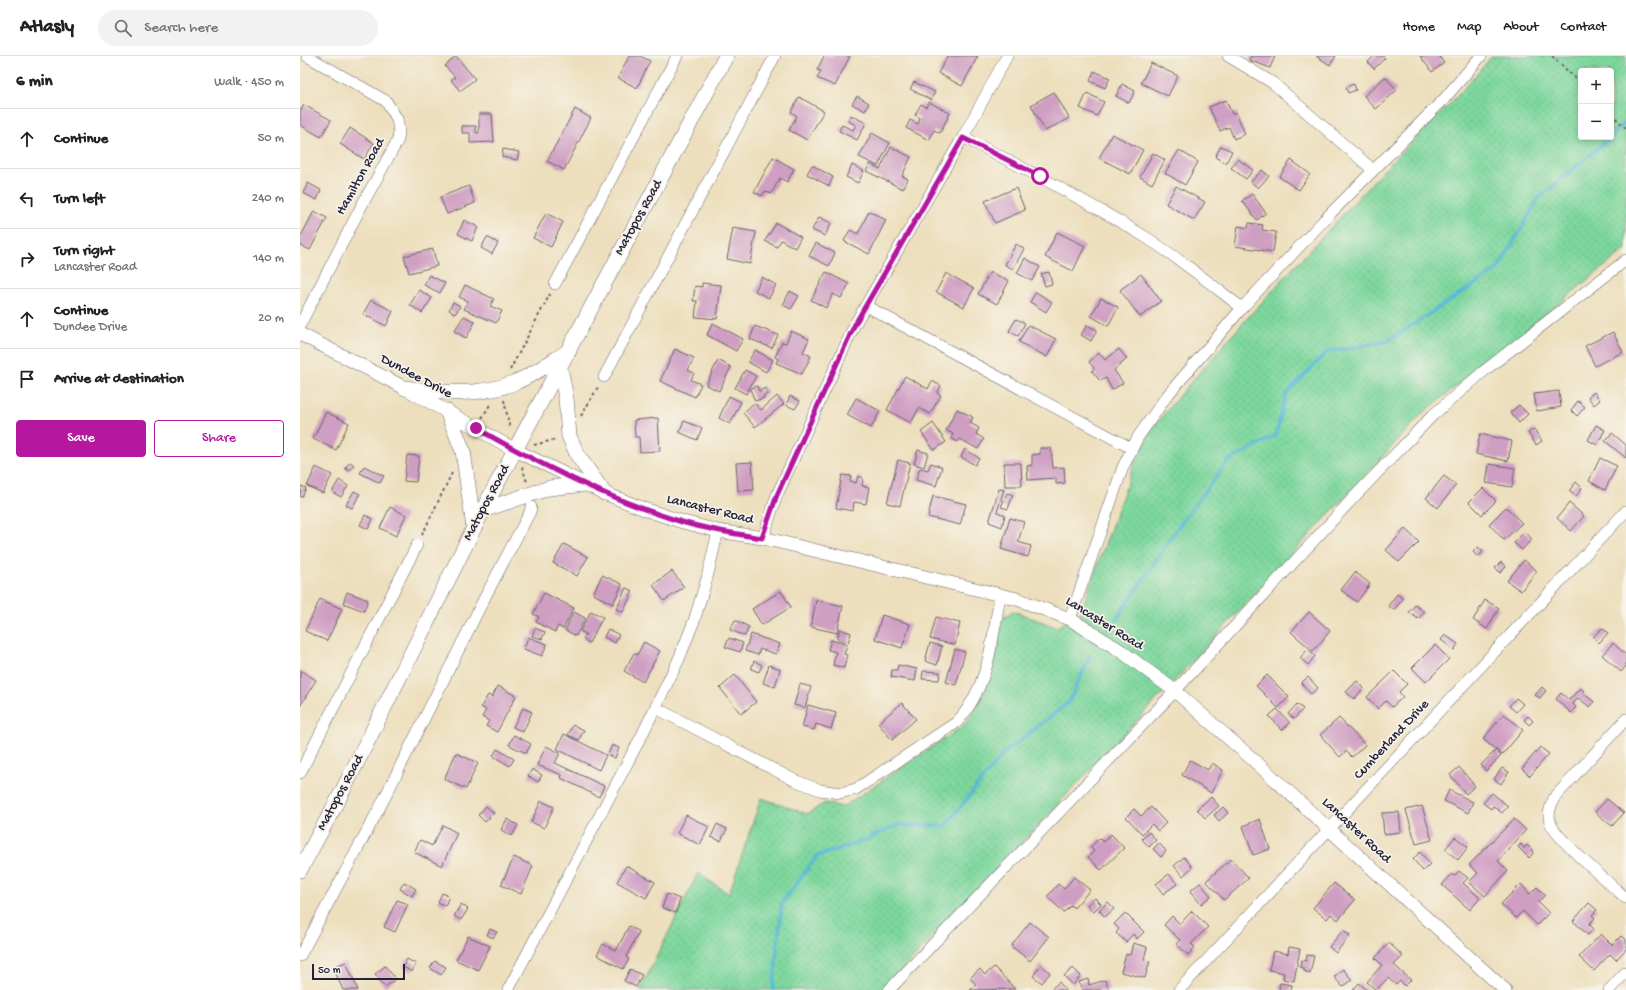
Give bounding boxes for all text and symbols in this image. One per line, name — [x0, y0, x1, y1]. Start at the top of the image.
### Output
search box — [98, 10, 378, 46]
text: Atlasly — [20, 16, 74, 39]
icon: search — [112, 17, 134, 39]
text: Search here — [144, 19, 218, 37]
text: Home — [1403, 19, 1435, 36]
text: Map — [1457, 19, 1481, 36]
text: About — [1503, 19, 1539, 36]
text: Contact — [1561, 19, 1606, 36]
map controls — [1578, 68, 1614, 140]
button: + — [1578, 68, 1614, 104]
text: 6 min — [16, 72, 52, 92]
text: Walk · 450 m — [214, 75, 284, 90]
button: − — [1578, 104, 1614, 140]
icon: ahead — [16, 128, 38, 150]
text: Continue — [54, 130, 108, 148]
text: 50 m — [257, 131, 284, 146]
street label: Hamilton Road — [333, 134, 390, 218]
route start — [1031, 167, 1049, 185]
street label: Matopos Road — [611, 176, 668, 259]
icon: left — [16, 188, 38, 210]
text: Turn left — [54, 190, 105, 208]
text: 240 m — [252, 191, 284, 206]
text: Turn right — [54, 242, 114, 260]
icon: right — [16, 248, 38, 270]
text: 140 m — [253, 251, 284, 266]
text: Lancaster Road — [54, 260, 137, 275]
text: Continue — [54, 302, 108, 320]
icon: ahead — [16, 308, 38, 330]
text: 20 m — [258, 311, 284, 326]
text: Dundee Drive — [54, 320, 127, 335]
street label: Dundee Drive — [376, 351, 455, 403]
icon: arrive — [16, 368, 38, 390]
text: Arrive at destination — [54, 370, 184, 388]
route end — [467, 419, 485, 437]
button: Save — [16, 420, 146, 457]
button: Share — [154, 420, 284, 457]
street label: Matopos Road — [460, 460, 515, 544]
street label: Lancaster Road — [665, 491, 757, 529]
street label: Lancaster Road — [1062, 593, 1148, 656]
street label: Cumberland Drive — [1351, 696, 1434, 784]
street label: Matopos Road — [314, 750, 369, 834]
street label: Lancaster Road — [1318, 794, 1396, 869]
scale bar — [312, 962, 405, 981]
text: 50 m — [318, 965, 340, 977]

